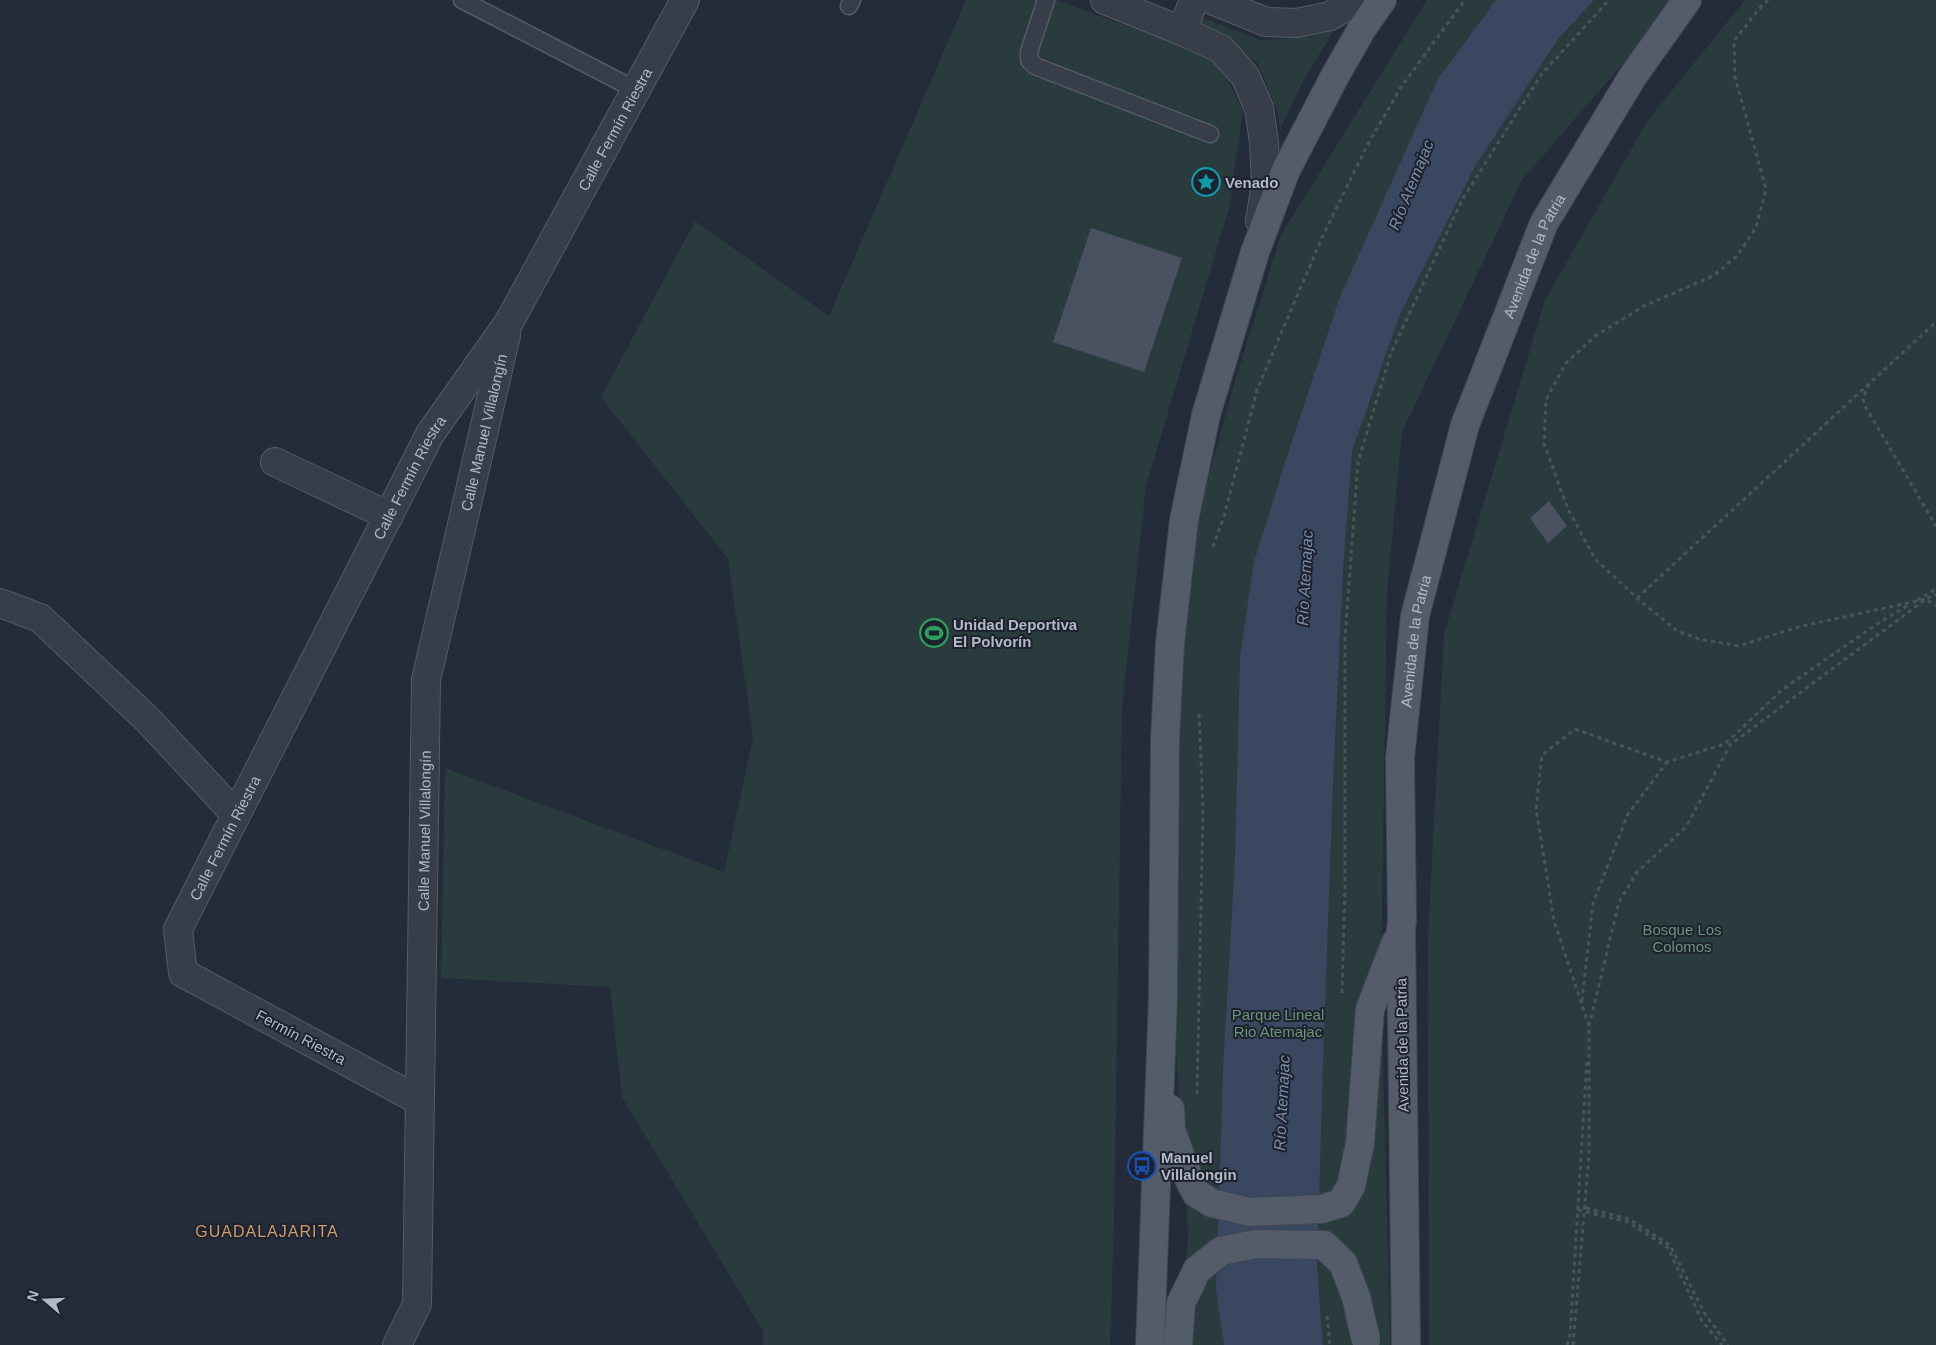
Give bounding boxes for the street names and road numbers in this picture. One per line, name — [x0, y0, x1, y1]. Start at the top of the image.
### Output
street label: Calle Fermín Riestra — [574, 64, 655, 194]
street label: Avenida de la Patria — [1499, 190, 1569, 320]
street label: Calle Manuel Villalongín — [457, 352, 510, 512]
street label: Calle Fermín Riestra — [369, 412, 449, 542]
street label: Avenida de la Patria — [1397, 572, 1434, 708]
street label: Calle Manuel Villalongín — [414, 750, 433, 911]
street label: Calle Fermín Riestra — [186, 772, 264, 903]
street label: Avenida de la Patria — [1392, 977, 1412, 1112]
street label: Fermín Riestra — [253, 1006, 349, 1068]

